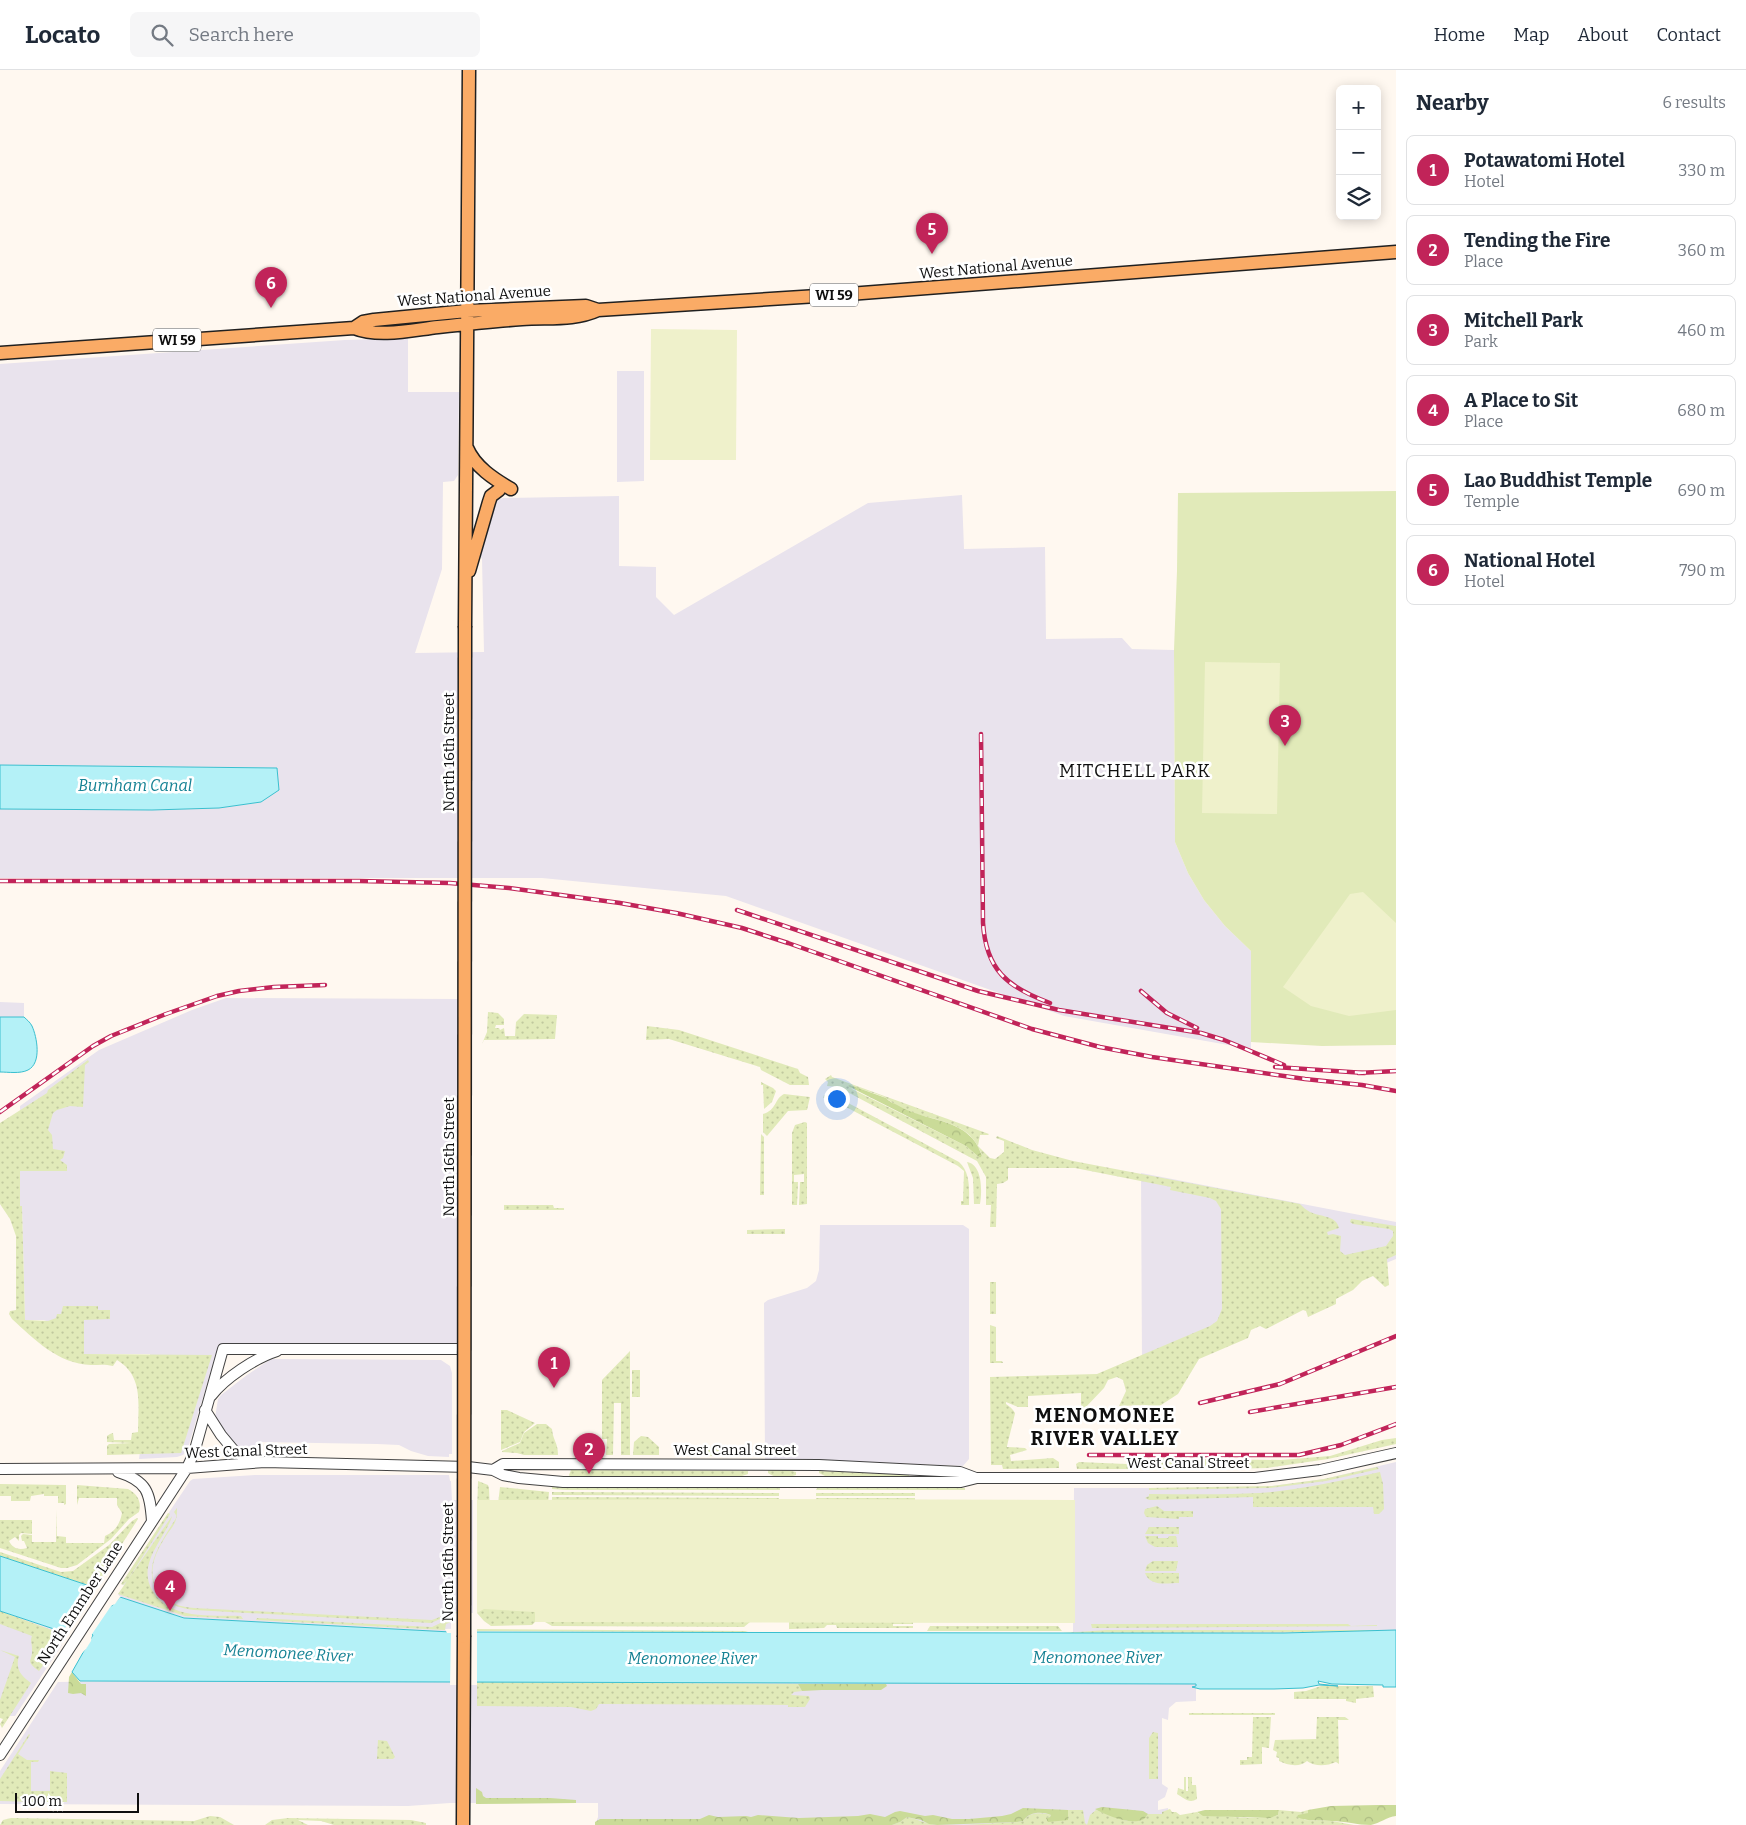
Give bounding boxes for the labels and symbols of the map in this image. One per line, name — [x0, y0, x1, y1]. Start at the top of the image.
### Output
pin: 5 — [916, 213, 948, 254]
street label: West National Avenue — [918, 251, 1074, 283]
pin: 6 — [255, 267, 287, 308]
street label: West National Avenue — [396, 282, 552, 310]
road number: WI 59 — [810, 284, 858, 306]
road number: WI 59 — [153, 328, 201, 352]
street label: North 16th Street — [440, 692, 458, 812]
pin: 3 — [1269, 705, 1301, 746]
district label: MITCHELL PARK — [1059, 760, 1211, 782]
water label: Burnham Canal — [78, 776, 192, 795]
your location — [824, 1086, 850, 1112]
street label: North 16th Street — [440, 1097, 458, 1217]
pin: 1 — [538, 1347, 570, 1388]
district label: MENOMONEE RIVER VALLEY — [1031, 1403, 1179, 1450]
pin: 2 — [573, 1433, 605, 1474]
street label: West Canal Street — [184, 1440, 308, 1462]
street label: West Canal Street — [673, 1441, 797, 1459]
street label: West Canal Street — [1126, 1454, 1250, 1472]
street label: North 16th Street — [439, 1502, 457, 1622]
street label: North Emmber Lane — [34, 1538, 126, 1668]
pin: 4 — [154, 1570, 186, 1611]
water label: Menomonee River — [223, 1640, 354, 1666]
water label: Menomonee River — [1032, 1648, 1163, 1667]
water label: Menomonee River — [627, 1649, 758, 1668]
scale bar — [15, 1790, 139, 1813]

